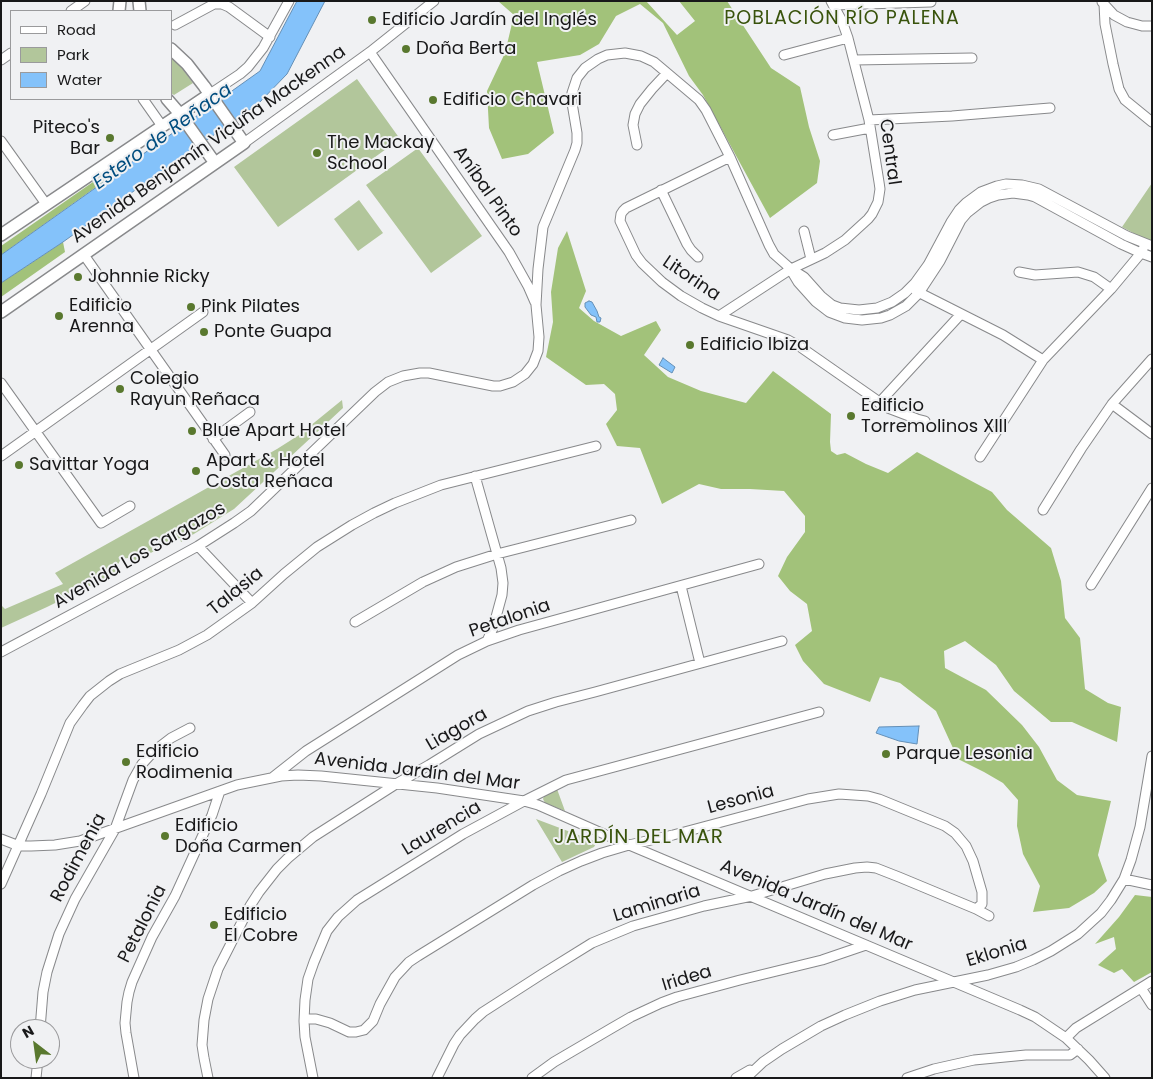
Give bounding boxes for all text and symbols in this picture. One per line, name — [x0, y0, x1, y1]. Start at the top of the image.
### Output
district label: POBLACIÓN RÍO PALENA — [722, 8, 962, 30]
place label: Edificio Jardín del Inglés — [382, 9, 597, 31]
legend — [10, 10, 172, 100]
marker: Edificio Jardín del Inglés — [366, 14, 378, 26]
text: Road — [57, 19, 96, 40]
place label: Doña Berta — [416, 38, 516, 60]
street label: Avenida Benjamín Vicuña Mackenna — [68, 42, 350, 248]
marker: Doña Berta — [400, 43, 412, 55]
text: Park — [57, 44, 89, 65]
text: Water — [57, 69, 102, 90]
water label: Estero de Reñaca — [89, 79, 237, 195]
place label: Edificio Chavari — [443, 89, 582, 111]
marker: Edificio Chavari — [427, 94, 439, 106]
place label: Piteco's Bar — [33, 117, 100, 160]
street label: Central — [874, 118, 904, 186]
marker: Piteco's Bar — [104, 132, 116, 144]
place label: The Mackay School — [327, 132, 434, 174]
street label: Aníbal Pinto — [448, 142, 526, 242]
marker: The Mackay School — [311, 147, 323, 159]
street label: Litorina — [658, 252, 724, 306]
place label: Johnnie Ricky — [88, 266, 210, 288]
marker: Johnnie Ricky — [72, 271, 84, 283]
place label: Edificio Arenna — [69, 295, 134, 338]
place label: Pink Pilates — [201, 296, 300, 318]
marker: Pink Pilates — [185, 301, 197, 313]
marker: Edificio Arenna — [53, 310, 65, 322]
place label: Ponte Guapa — [214, 321, 332, 343]
marker: Ponte Guapa — [198, 326, 210, 338]
place label: Edificio Ibiza — [700, 334, 809, 356]
marker: Edificio Ibiza — [684, 339, 696, 351]
place label: Colegio Rayun Reñaca — [130, 368, 260, 410]
marker: Colegio Rayun Reñaca — [114, 383, 126, 395]
place label: Edificio Torremolinos XIII — [861, 395, 1007, 438]
marker: Edificio Torremolinos XIII — [845, 410, 857, 422]
place label: Blue Apart Hotel — [202, 420, 346, 442]
marker: Blue Apart Hotel — [186, 425, 198, 437]
place label: Apart & Hotel Costa Reñaca — [206, 450, 333, 492]
place label: Savittar Yoga — [29, 454, 149, 476]
marker: Savittar Yoga — [13, 459, 25, 471]
marker: Apart & Hotel Costa Reñaca — [190, 465, 202, 477]
street label: Avenida Los Sargazos — [50, 498, 230, 614]
street label: Talasia — [204, 563, 268, 621]
street label: Petalonia — [467, 595, 553, 643]
street label: Liagora — [423, 704, 491, 756]
place label: Edificio Rodimenia — [136, 741, 233, 784]
place label: Parque Lesonia — [896, 743, 1033, 765]
marker: Parque Lesonia — [880, 748, 892, 760]
street label: Avenida Jardín del Mar — [313, 749, 521, 795]
marker: Edificio Rodimenia — [120, 756, 132, 768]
street label: Lesonia — [705, 781, 777, 819]
street label: Laurencia — [399, 797, 485, 861]
street label: Rodimenia — [47, 810, 111, 906]
place label: Edificio Doña Carmen — [175, 815, 302, 858]
district label: JARDÍN DEL MAR — [552, 826, 726, 850]
marker: Edificio Doña Carmen — [159, 830, 171, 842]
street label: Avenida Jardín del Mar — [717, 856, 915, 956]
street label: Laminaria — [611, 881, 703, 927]
street label: Petalonia — [114, 882, 172, 966]
place label: Edificio El Cobre — [224, 904, 298, 946]
marker: Edificio El Cobre — [208, 919, 220, 931]
street label: Eklonia — [964, 934, 1030, 972]
street label: Iridea — [659, 961, 715, 997]
north arrow — [10, 1019, 60, 1069]
text: N — [18, 1021, 38, 1043]

